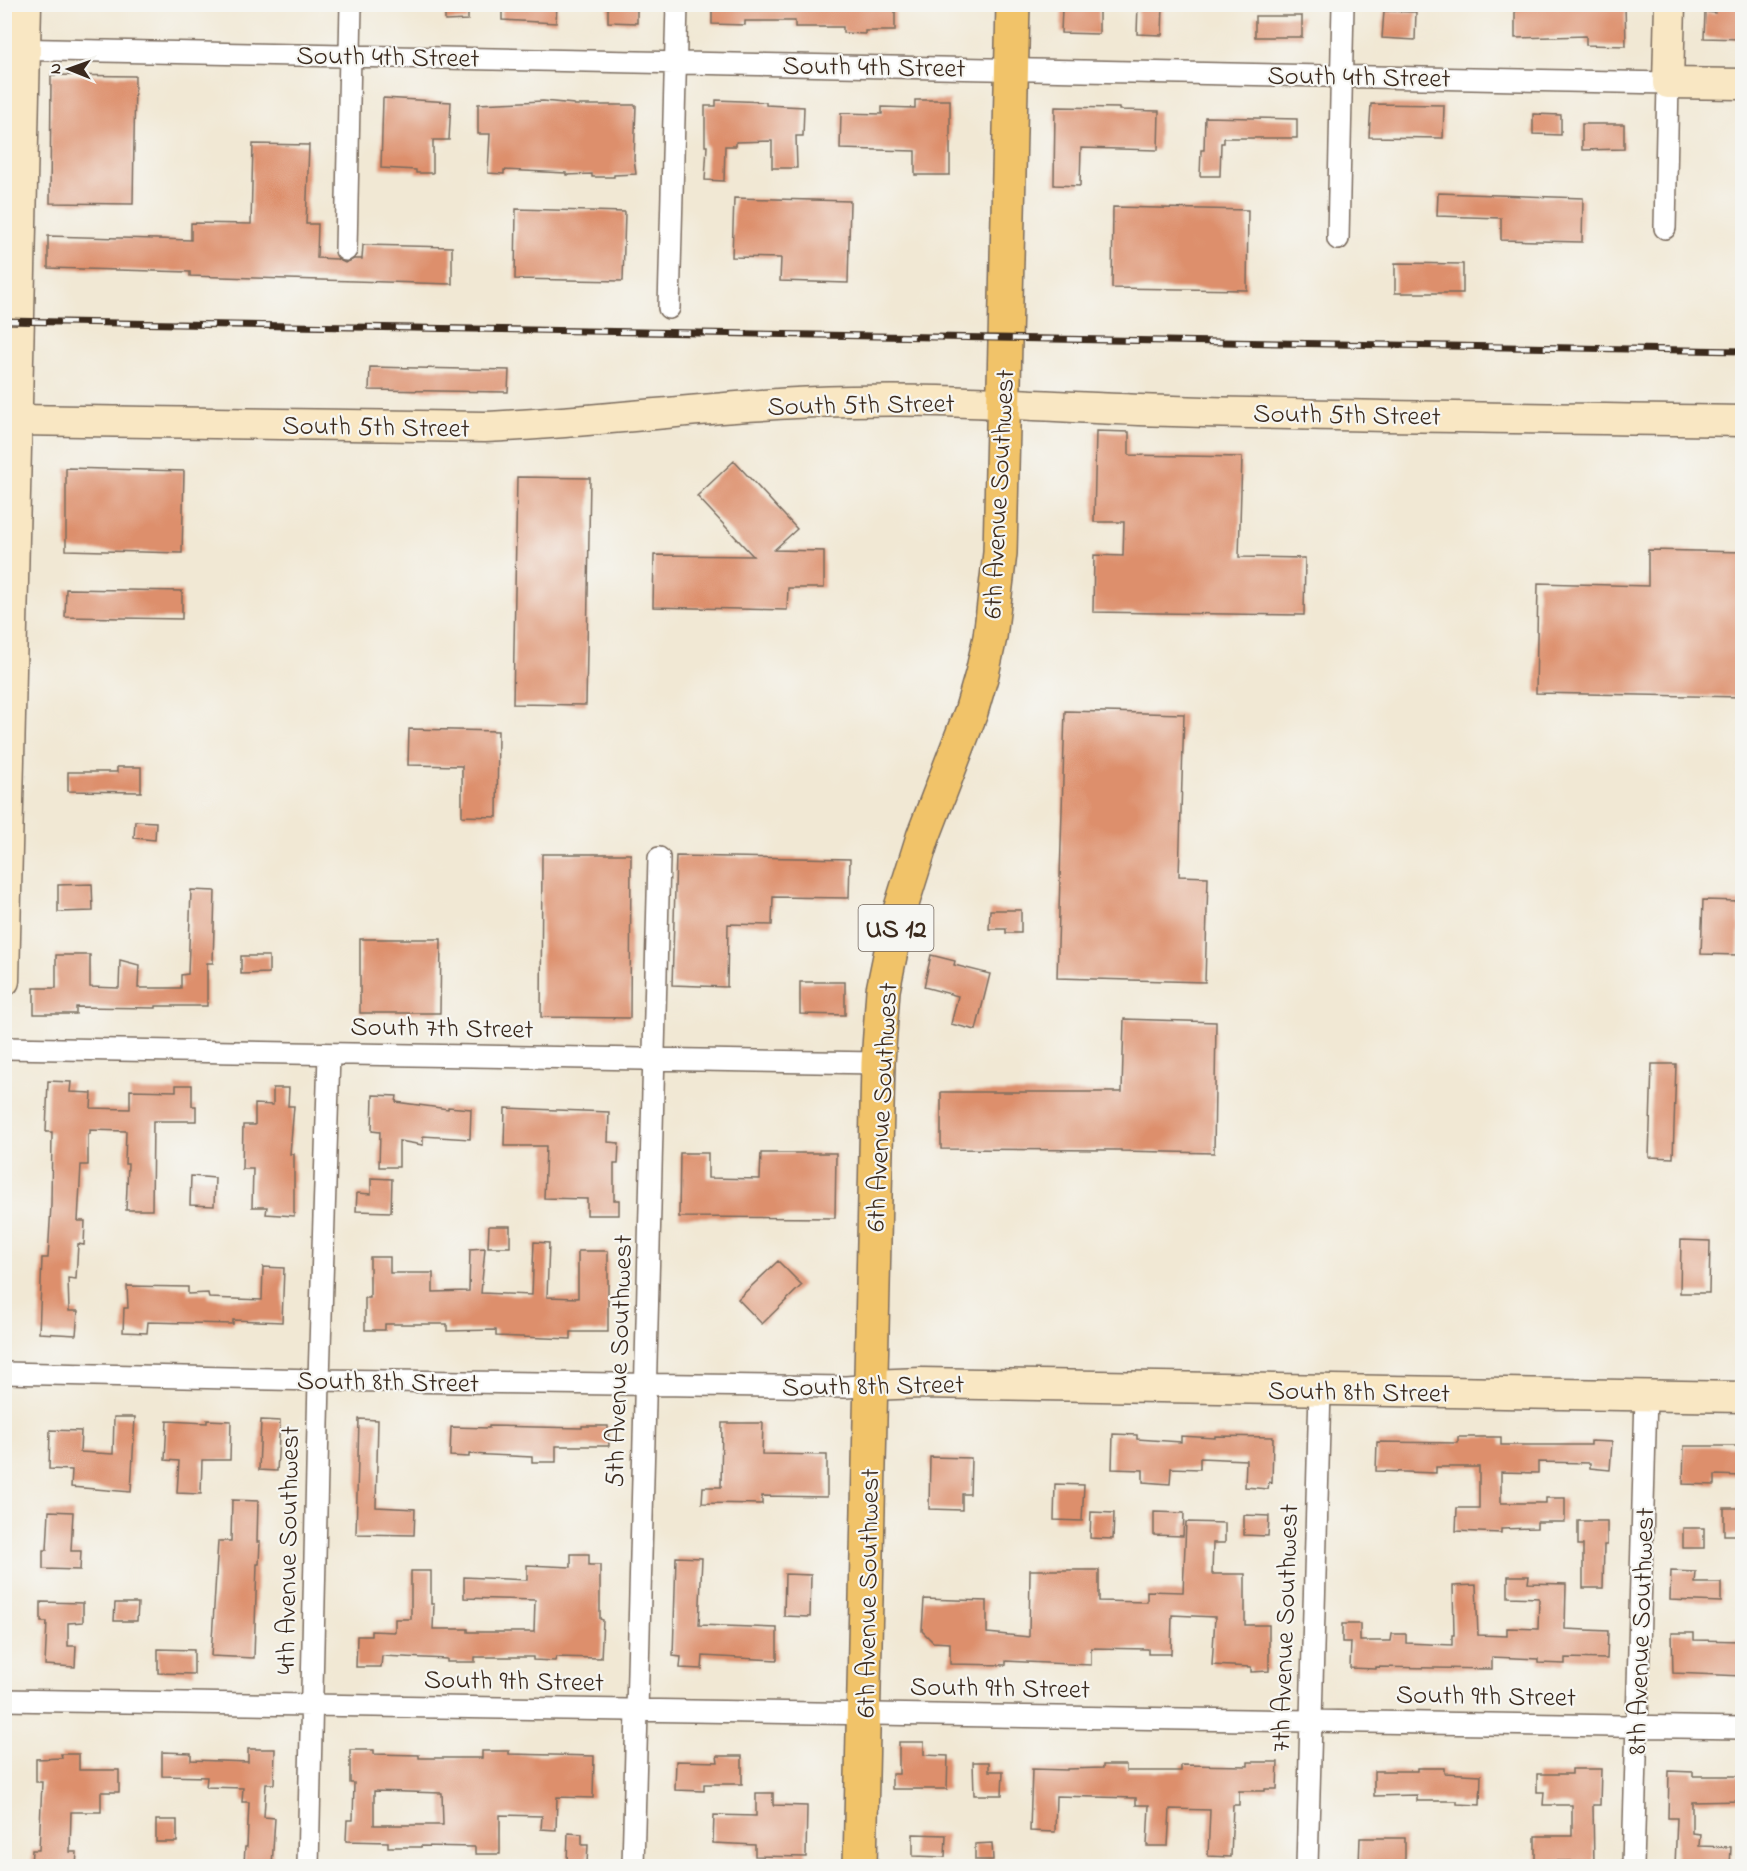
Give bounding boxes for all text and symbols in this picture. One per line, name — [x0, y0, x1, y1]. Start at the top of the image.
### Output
street label: South 4th Street — [296, 37, 480, 80]
north arrow — [39, 39, 99, 99]
street label: South 4th Street — [782, 47, 966, 90]
street label: South 4th Street — [1267, 57, 1451, 100]
text: N — [44, 63, 68, 74]
street label: 6th Avenue Southwest — [975, 369, 1026, 620]
street label: South 5th Street — [767, 385, 955, 428]
street label: South 5th Street — [1253, 395, 1441, 438]
street label: South 5th Street — [282, 407, 470, 450]
road number: US 12 — [858, 905, 934, 951]
street label: 6th Avenue Southwest — [858, 982, 909, 1233]
street label: South 7th Street — [350, 1008, 534, 1051]
street label: 5th Avenue Southwest — [597, 1234, 644, 1488]
street label: South 8th Street — [297, 1362, 479, 1405]
street label: South 8th Street — [782, 1366, 964, 1409]
street label: South 8th Street — [1268, 1372, 1450, 1415]
street label: 4th Avenue Southwest — [268, 1425, 311, 1675]
street label: 6th Avenue Southwest — [848, 1468, 891, 1718]
street label: 7th Avenue Southwest — [1263, 1503, 1310, 1753]
street label: 8th Avenue Southwest — [1619, 1507, 1666, 1755]
street label: South 9th Street — [424, 1661, 604, 1704]
street label: South 9th Street — [910, 1668, 1090, 1711]
street label: South 9th Street — [1396, 1676, 1576, 1719]

